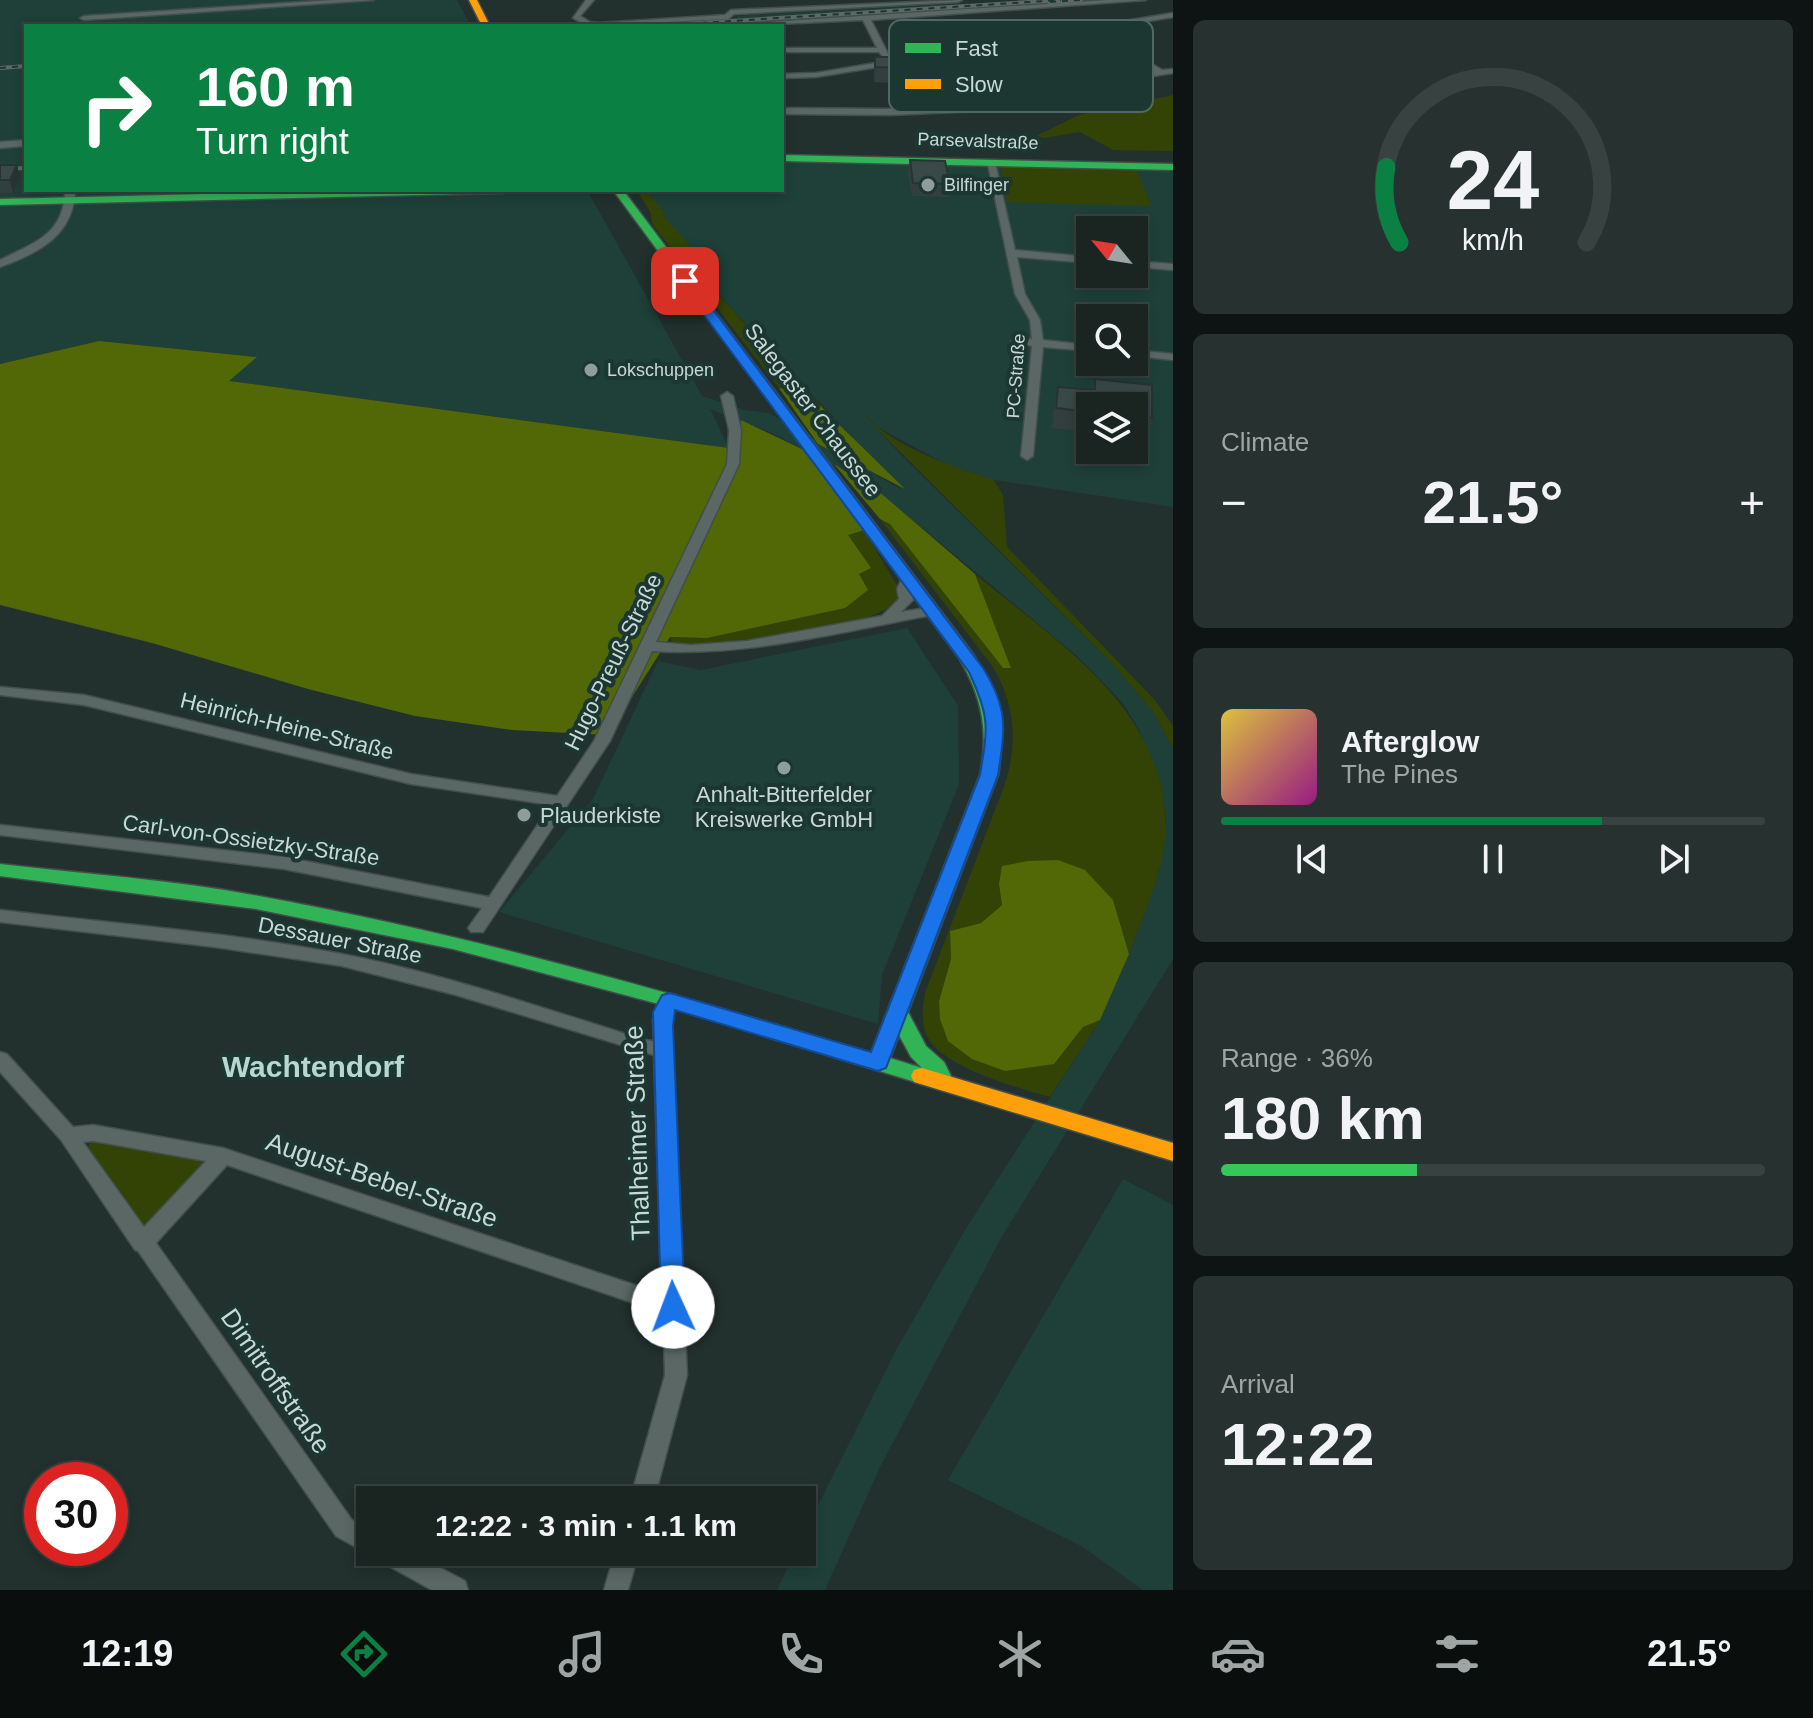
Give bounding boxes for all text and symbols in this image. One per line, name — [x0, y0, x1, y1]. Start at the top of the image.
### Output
legend — [889, 20, 1153, 112]
text: Fast — [955, 36, 998, 61]
text: 160 m — [196, 55, 355, 118]
icon: right — [64, 56, 168, 160]
text: Slow — [955, 72, 1003, 97]
text: Turn right — [196, 121, 349, 162]
street label: Parsevalstraße — [917, 129, 1039, 153]
text: 24 — [1447, 134, 1539, 227]
place label: Bilfinger — [944, 175, 1009, 195]
marker: Bilfinger — [919, 176, 937, 194]
north arrow — [1076, 216, 1148, 288]
map controls — [1076, 216, 1148, 464]
text: km/h — [1462, 224, 1524, 256]
pin — [651, 247, 719, 315]
icon: arrive — [663, 259, 707, 303]
button: search — [1076, 304, 1148, 376]
street label: Salegaster Chaussee — [740, 318, 886, 502]
street label: PC-Straße — [1003, 333, 1029, 419]
place label: Lokschuppen — [607, 360, 714, 380]
marker: Lokschuppen — [582, 361, 600, 379]
button: layers — [1076, 392, 1148, 464]
text: Climate — [1221, 427, 1309, 457]
text: 21.5° — [1423, 469, 1563, 536]
text: − — [1221, 478, 1247, 527]
text: + — [1739, 478, 1765, 527]
street label: Hugo-Preuß-Straße — [559, 570, 667, 754]
street label: Heinrich-Heine-Straße — [178, 687, 396, 765]
text: Afterglow — [1341, 725, 1479, 758]
marker: Anhalt-Bitterfelder Kreiswerke GmbH — [775, 759, 793, 777]
text: The Pines — [1341, 759, 1458, 789]
place label: Anhalt-Bitterfelder Kreiswerke GmbH — [695, 782, 873, 832]
place label: Plauderkiste — [540, 803, 661, 828]
marker: Plauderkiste — [515, 806, 533, 824]
street label: Carl-von-Ossietzky-Straße — [121, 810, 381, 870]
icon: previous — [1290, 837, 1334, 881]
icon: pause — [1471, 837, 1515, 881]
icon: next — [1652, 837, 1696, 881]
street label: Dessauer Straße — [256, 912, 424, 968]
street label: Thalheimer Straße — [618, 1025, 656, 1241]
text: Range · 36% — [1221, 1043, 1373, 1073]
district label: Wachtendorf — [222, 1050, 405, 1083]
text: 180 km — [1221, 1085, 1425, 1152]
street label: August-Bebel-Straße — [262, 1126, 502, 1234]
position arrow — [631, 1265, 715, 1349]
street label: Dimitroffstraße — [215, 1303, 337, 1459]
text: Arrival — [1221, 1369, 1295, 1399]
text: 12:22 — [1221, 1411, 1374, 1478]
speed limit sign: 30 — [24, 1462, 128, 1566]
text: 12:22 · 3 min · 1.1 km — [435, 1509, 737, 1542]
icon: directions — [336, 1626, 392, 1682]
icon: music — [554, 1626, 610, 1682]
icon: phone — [773, 1626, 829, 1682]
icon: climate — [992, 1626, 1048, 1682]
icon: car — [1210, 1626, 1266, 1682]
icon: filters — [1429, 1626, 1485, 1682]
text: 12:19 — [81, 1633, 173, 1674]
text: 21.5° — [1647, 1633, 1732, 1674]

